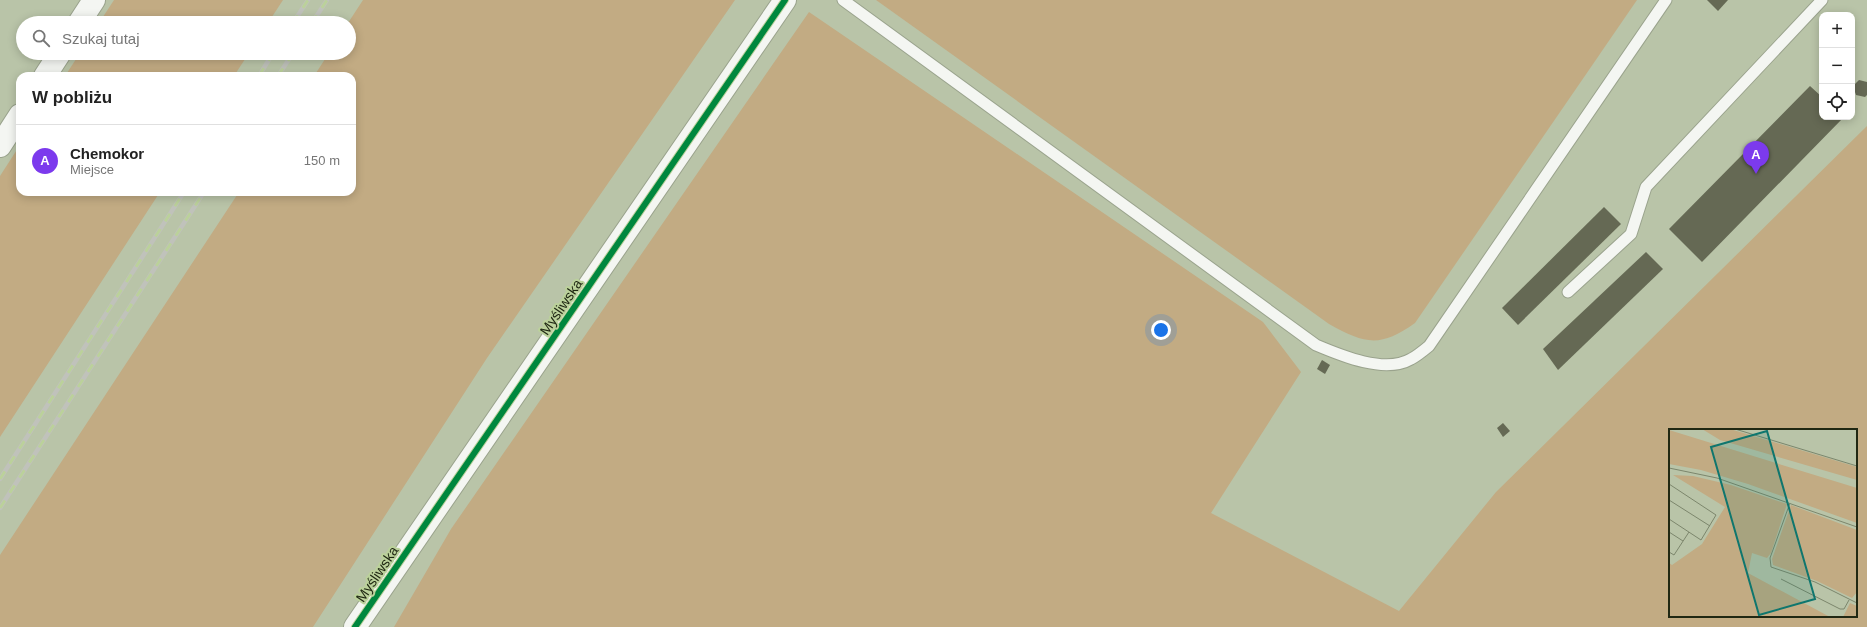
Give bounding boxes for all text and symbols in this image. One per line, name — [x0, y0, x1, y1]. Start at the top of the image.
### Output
map controls — [1819, 12, 1855, 120]
button: + — [1819, 12, 1855, 48]
search box — [16, 16, 356, 60]
icon: search — [30, 27, 52, 49]
text: Szukaj tutaj — [62, 30, 140, 47]
button: − — [1819, 48, 1855, 84]
button: locate — [1819, 84, 1855, 120]
text: W pobliżu — [32, 88, 112, 107]
pin: A — [1743, 141, 1769, 174]
text: Chemokor — [70, 145, 144, 162]
text: A — [40, 153, 50, 168]
text: 150 m — [304, 153, 340, 168]
text: Miejsce — [70, 162, 114, 177]
street label: Myśliwska — [537, 276, 586, 338]
your location — [1151, 320, 1171, 340]
inset map — [1669, 429, 1857, 617]
street label: Myśliwska — [353, 543, 402, 605]

